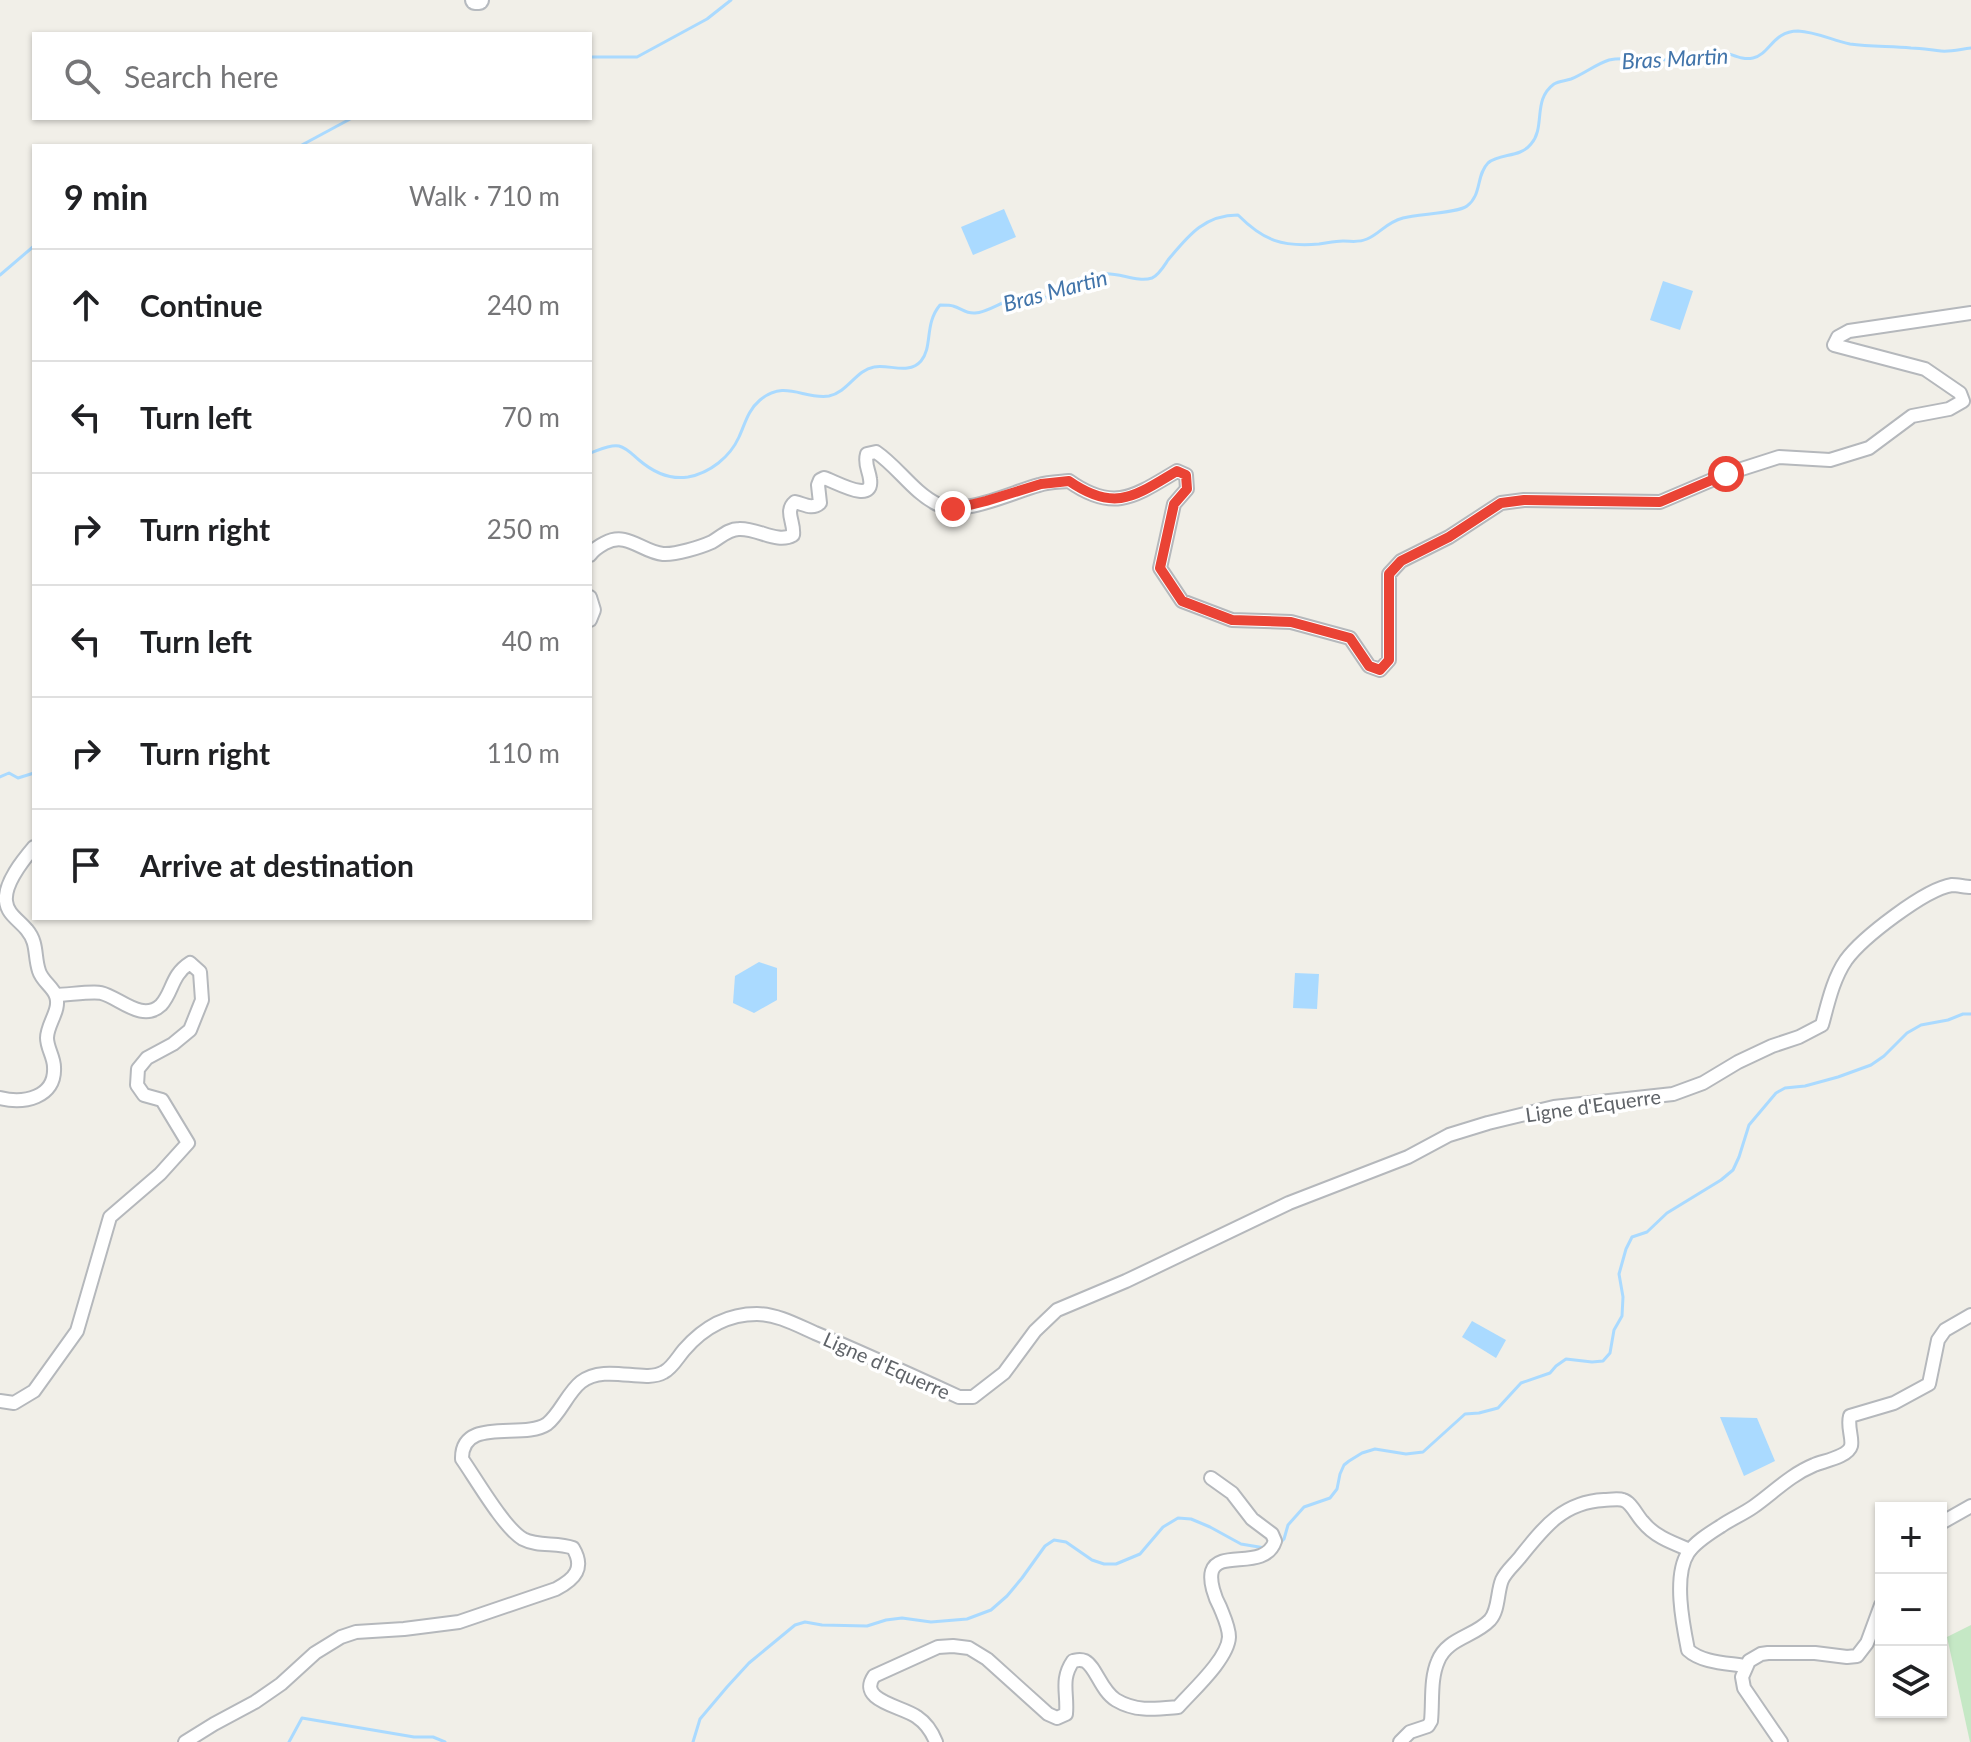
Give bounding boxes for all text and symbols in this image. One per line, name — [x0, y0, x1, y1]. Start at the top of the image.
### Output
search box — [32, 32, 592, 120]
water label: Bras Martin — [1621, 42, 1729, 74]
icon: search — [60, 54, 104, 98]
text: Search here — [124, 58, 279, 94]
text: 9 min — [64, 176, 148, 217]
text: Walk · 710 m — [409, 180, 560, 212]
water label: Bras Martin — [1000, 263, 1110, 317]
icon: ahead — [64, 283, 108, 327]
text: Continue — [140, 287, 263, 323]
text: 240 m — [487, 289, 560, 321]
icon: left — [64, 395, 108, 439]
text: Turn left — [140, 399, 252, 435]
text: 70 m — [502, 401, 560, 433]
route start — [1708, 456, 1744, 492]
route end — [935, 491, 971, 527]
icon: right — [64, 507, 108, 551]
text: Turn right — [140, 511, 270, 547]
text: 250 m — [487, 513, 560, 545]
icon: left — [64, 619, 108, 663]
text: Turn left — [140, 623, 252, 659]
text: 40 m — [502, 625, 560, 657]
icon: right — [64, 731, 108, 775]
text: Turn right — [140, 735, 270, 771]
text: 110 m — [487, 737, 560, 769]
icon: arrive — [64, 843, 108, 887]
text: Arrive at destination — [140, 847, 414, 883]
street label: Ligne d'Equerre — [1524, 1084, 1662, 1126]
street label: Ligne d'Equerre — [820, 1326, 954, 1404]
map controls — [1875, 1502, 1947, 1718]
button: + — [1875, 1502, 1947, 1574]
button: − — [1875, 1574, 1947, 1646]
button: layers — [1875, 1646, 1947, 1718]

